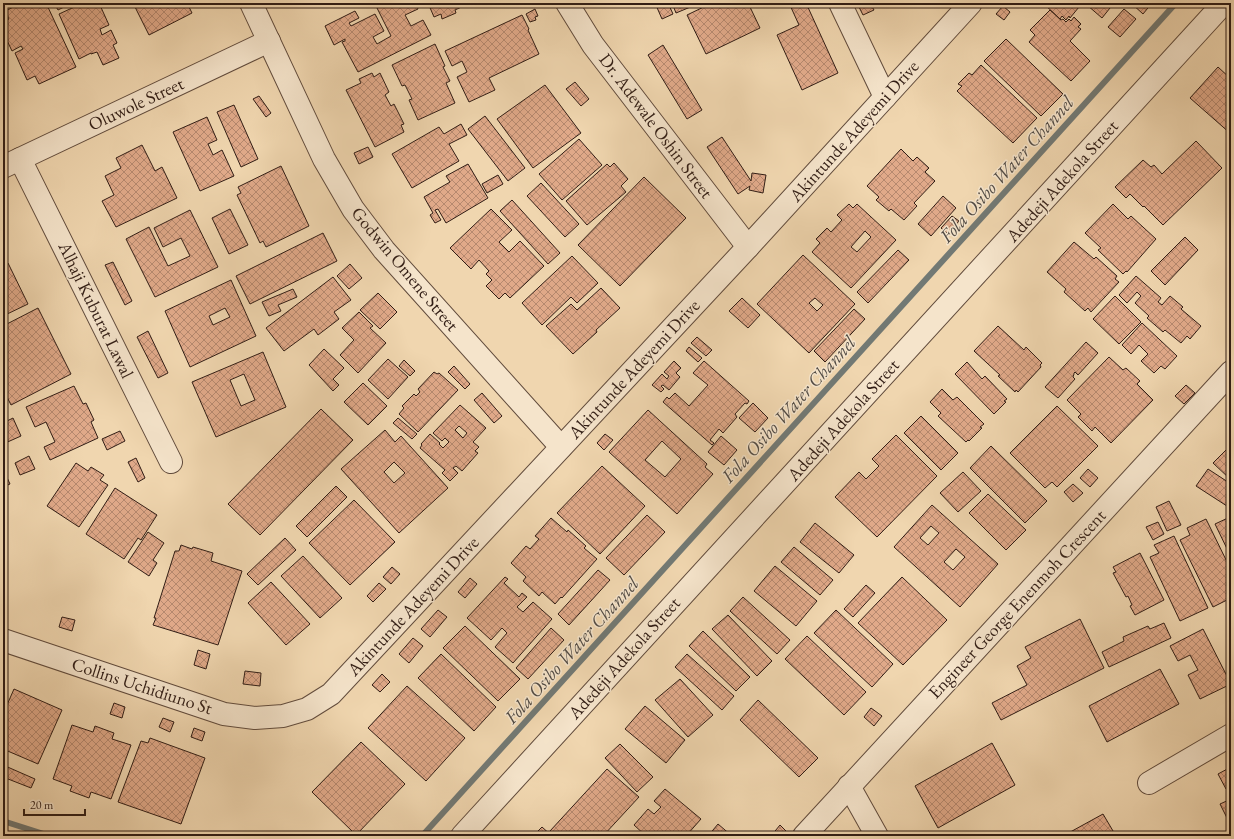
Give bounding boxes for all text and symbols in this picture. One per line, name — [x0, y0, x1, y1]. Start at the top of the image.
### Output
street label: Dr. Adewale Oshin Street — [594, 49, 719, 203]
street label: Akintunde Adeyemi Drive — [783, 55, 923, 207]
street label: Oluwole Street — [84, 71, 187, 136]
water label: Fola Osibo Water Channel — [933, 90, 1079, 249]
street label: Adedeji Adekola Street — [1000, 114, 1123, 247]
street label: Godwin Omene Street — [347, 202, 464, 336]
street label: Alhaji Kuburat Lawal — [53, 237, 139, 382]
street label: Akintunde Adeyemi Drive — [562, 294, 704, 444]
water label: Fola Osibo Water Channel — [715, 330, 861, 489]
street label: Adedeji Adekola Street — [781, 353, 904, 486]
street label: Engineer George Enenmoh Crescent — [923, 504, 1111, 703]
street label: Akintunde Adeyemi Drive — [341, 531, 483, 681]
water label: Fola Osibo Water Channel — [498, 571, 644, 730]
street label: Adedeji Adekola Street — [562, 591, 685, 724]
street label: Collins Uchidiuno St — [69, 652, 216, 719]
scale bar — [24, 791, 85, 817]
text: 20 m — [30, 797, 54, 813]

